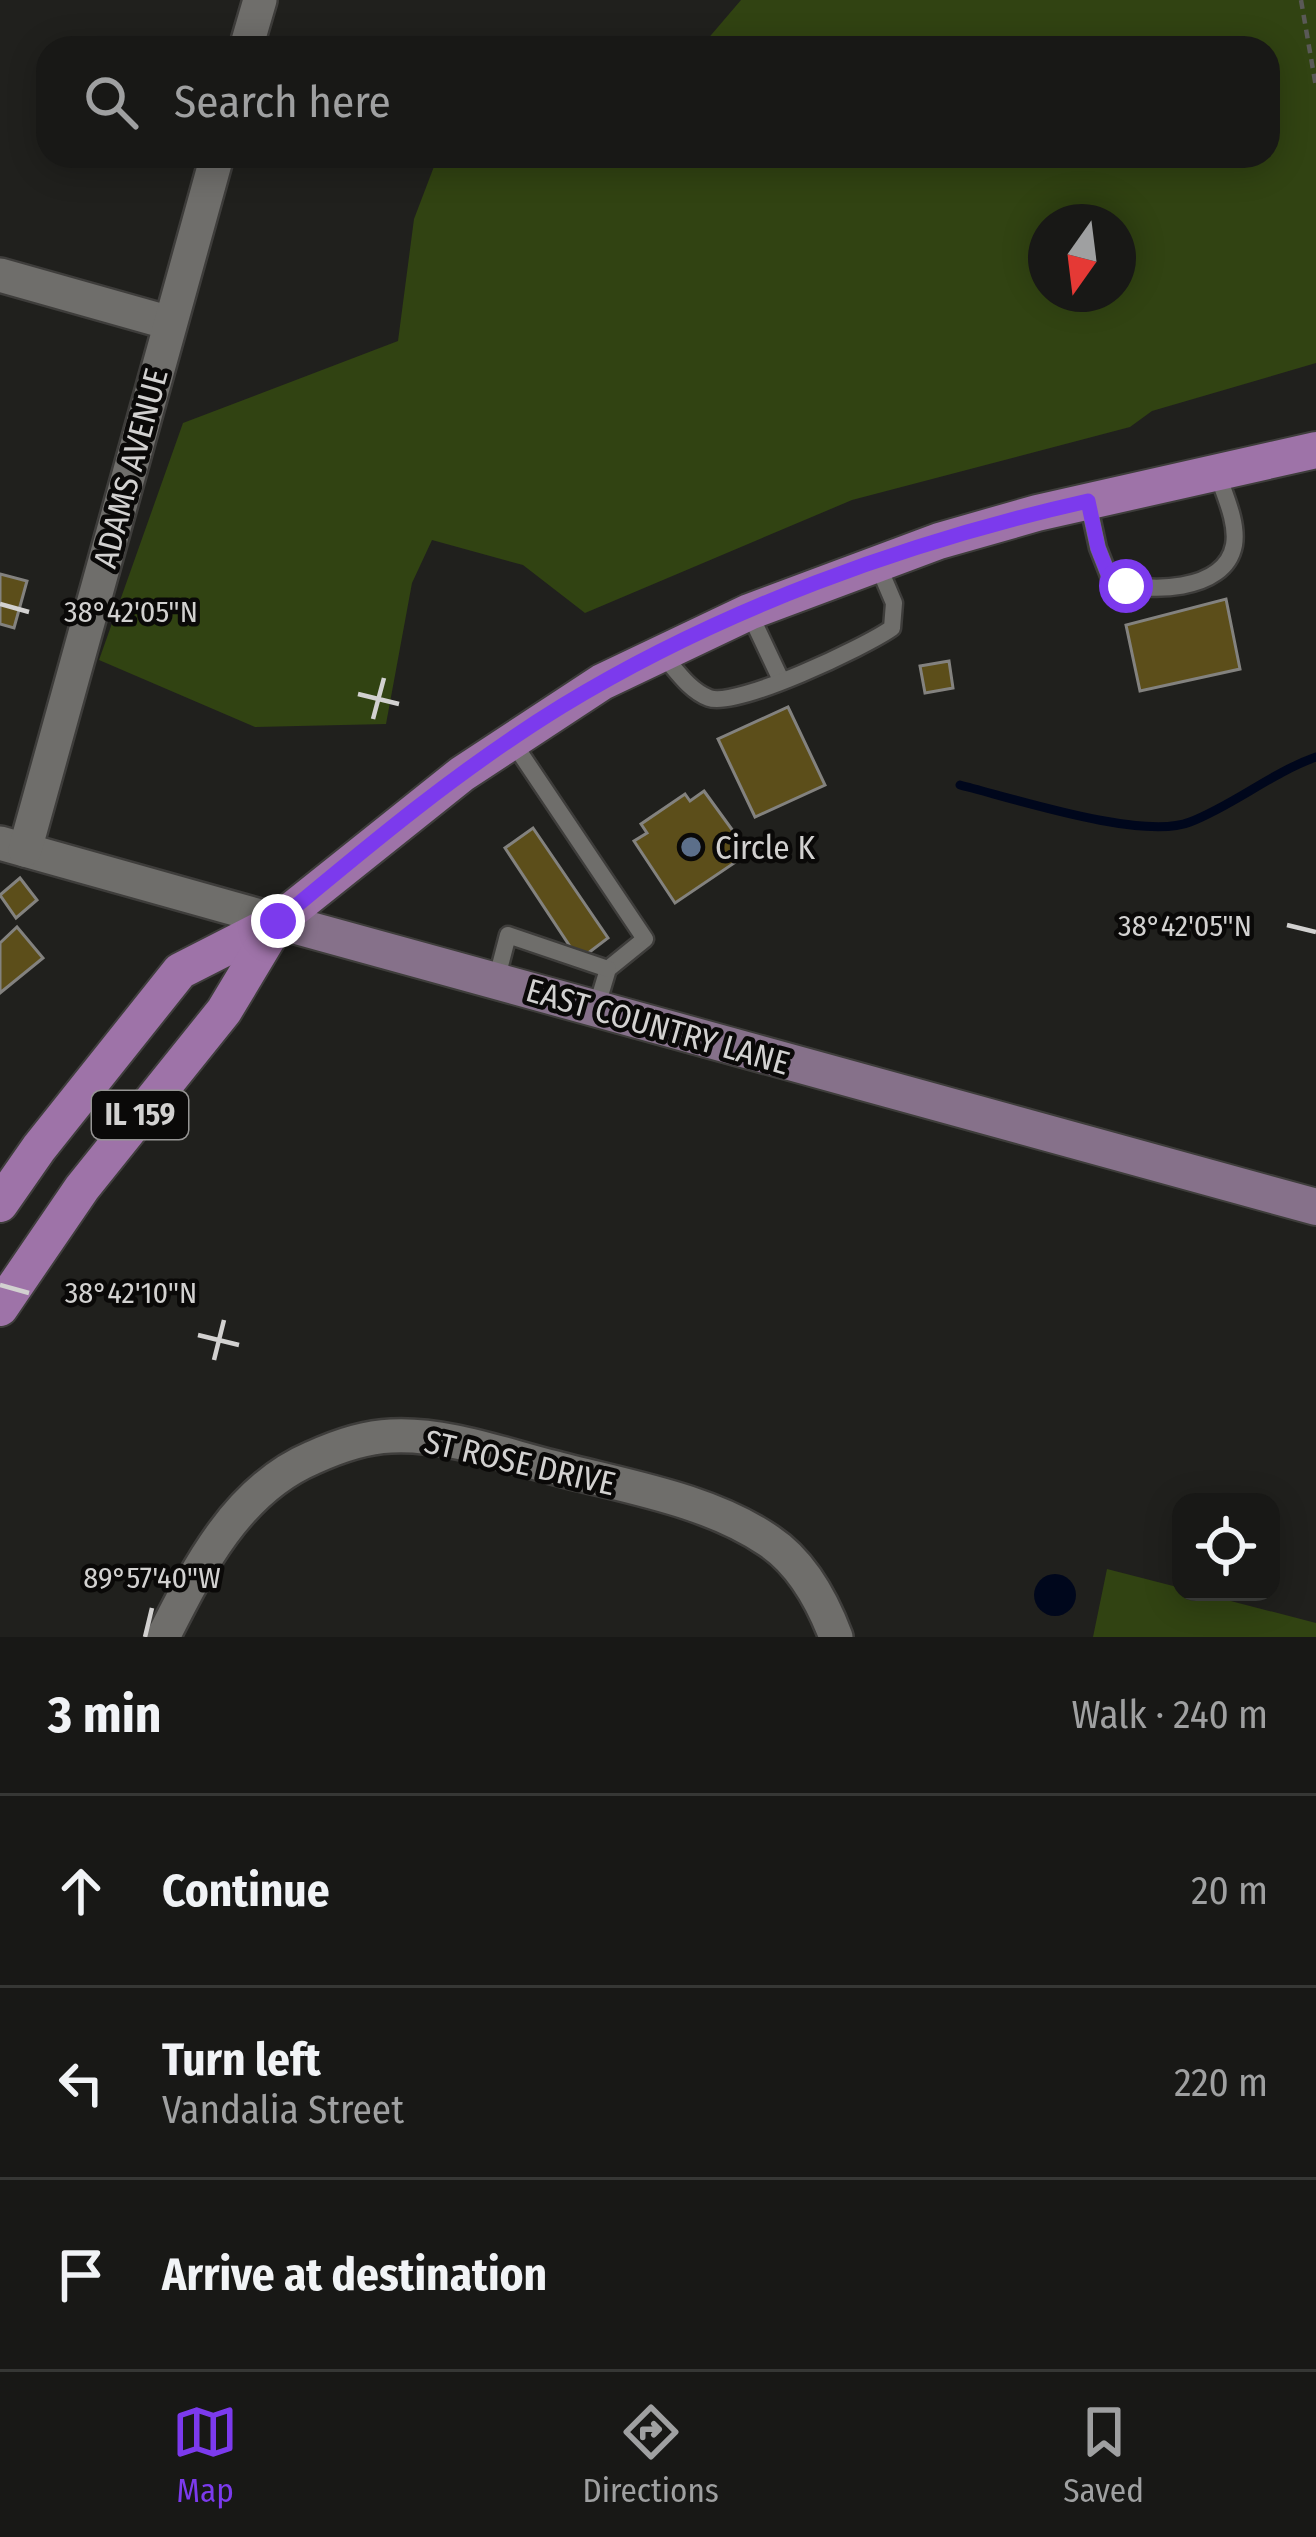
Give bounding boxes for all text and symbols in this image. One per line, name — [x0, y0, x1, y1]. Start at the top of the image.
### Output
search box — [36, 36, 1280, 168]
icon: search — [78, 69, 144, 135]
text: Search here — [174, 75, 391, 129]
north arrow — [1028, 204, 1136, 312]
street label: ADAMS AVENUE — [85, 364, 177, 572]
route start — [1099, 559, 1153, 613]
text: 38°42'05"N — [64, 594, 198, 630]
place label: Circle K — [715, 828, 815, 868]
marker: Circle K — [678, 834, 704, 860]
route end — [251, 894, 305, 948]
text: 38°42'05"N — [1118, 908, 1252, 944]
street label: EAST COUNTRY LANE — [522, 970, 794, 1084]
road number: IL 159 — [92, 1091, 188, 1139]
text: 38°42'10"N — [65, 1275, 197, 1311]
street label: ST ROSE DRIVE — [420, 1422, 619, 1504]
map controls — [1172, 1493, 1280, 1601]
button: locate — [1172, 1493, 1280, 1601]
text: 89°57'40"W — [83, 1560, 221, 1596]
text: 3 min — [48, 1684, 162, 1746]
text: Walk · 240 m — [1071, 1692, 1268, 1738]
icon: ahead — [48, 1858, 114, 1924]
text: Continue — [162, 1864, 330, 1918]
text: 20 m — [1191, 1868, 1268, 1914]
text: Turn left — [162, 2033, 321, 2087]
icon: left — [48, 2050, 114, 2116]
text: 220 m — [1174, 2060, 1268, 2106]
text: Vandalia Street — [162, 2087, 404, 2133]
icon: arrive — [48, 2242, 114, 2308]
text: Arrive at destination — [162, 2248, 547, 2302]
tab: Map — [172, 2399, 238, 2511]
tab: Directions — [582, 2399, 719, 2511]
tab: Saved — [1063, 2399, 1144, 2511]

